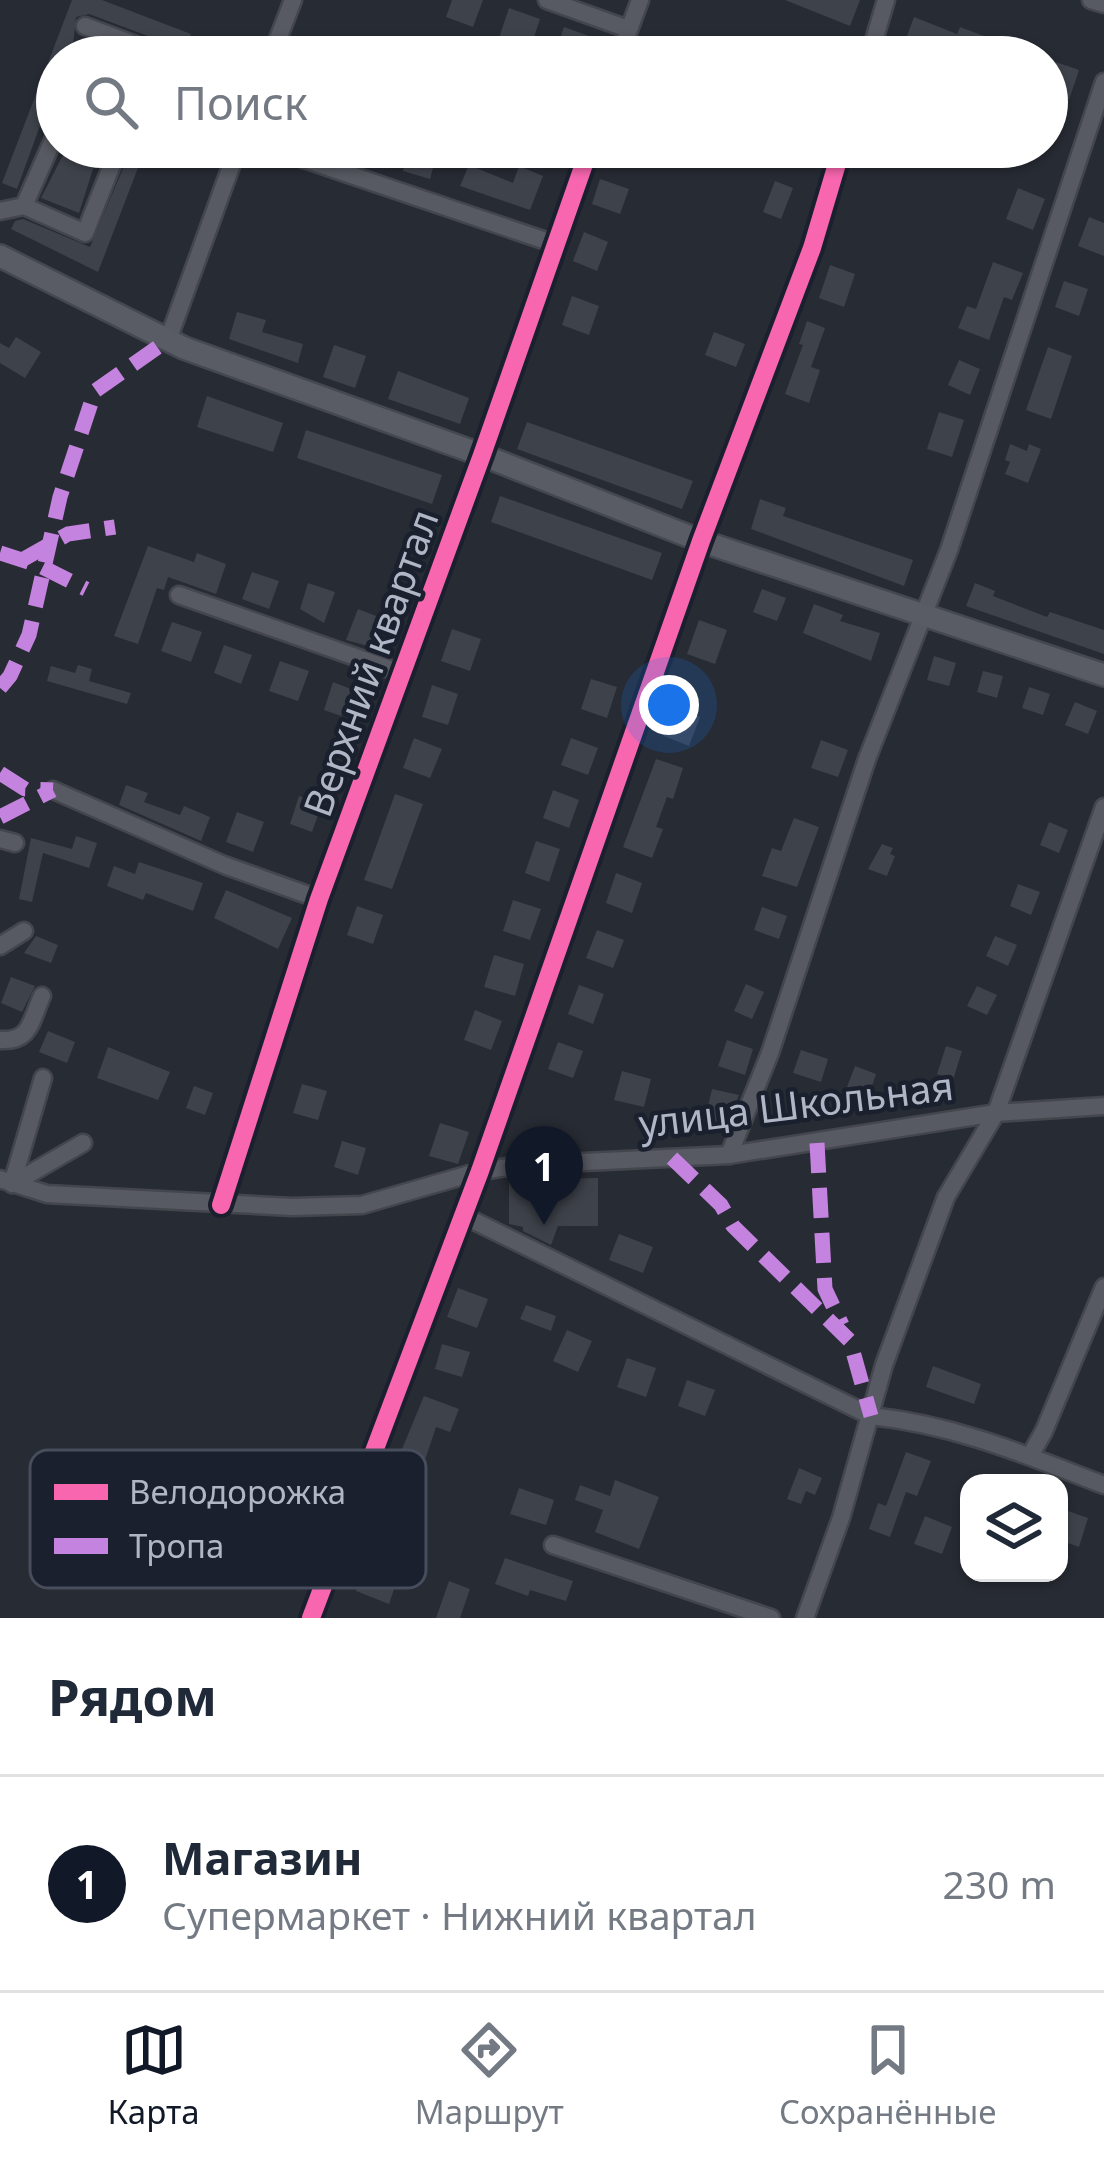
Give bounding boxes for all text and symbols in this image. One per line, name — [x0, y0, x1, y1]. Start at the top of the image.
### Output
search box — [36, 36, 1068, 168]
icon: search — [78, 69, 144, 135]
text: Поиск — [174, 72, 308, 133]
street label: Верхний квартал — [290, 502, 450, 823]
your location — [639, 675, 699, 735]
street label: улица Школьная — [636, 1058, 956, 1149]
pin: 1 — [505, 1126, 583, 1225]
legend — [30, 1450, 426, 1588]
text: Велодорожка — [129, 1469, 346, 1514]
map controls — [960, 1474, 1068, 1582]
button: layers — [960, 1474, 1068, 1582]
text: Тропа — [129, 1523, 224, 1568]
text: Рядом — [48, 1661, 217, 1731]
text: Магазин — [162, 1827, 362, 1888]
text: 1 — [76, 1857, 98, 1910]
text: 230 m — [942, 1857, 1056, 1910]
text: Супермаркет · Нижний квартал — [162, 1888, 757, 1941]
tab: Карта — [108, 2017, 200, 2134]
tab: Маршрут — [415, 2017, 564, 2134]
tab: Сохранённые — [779, 2017, 996, 2134]

